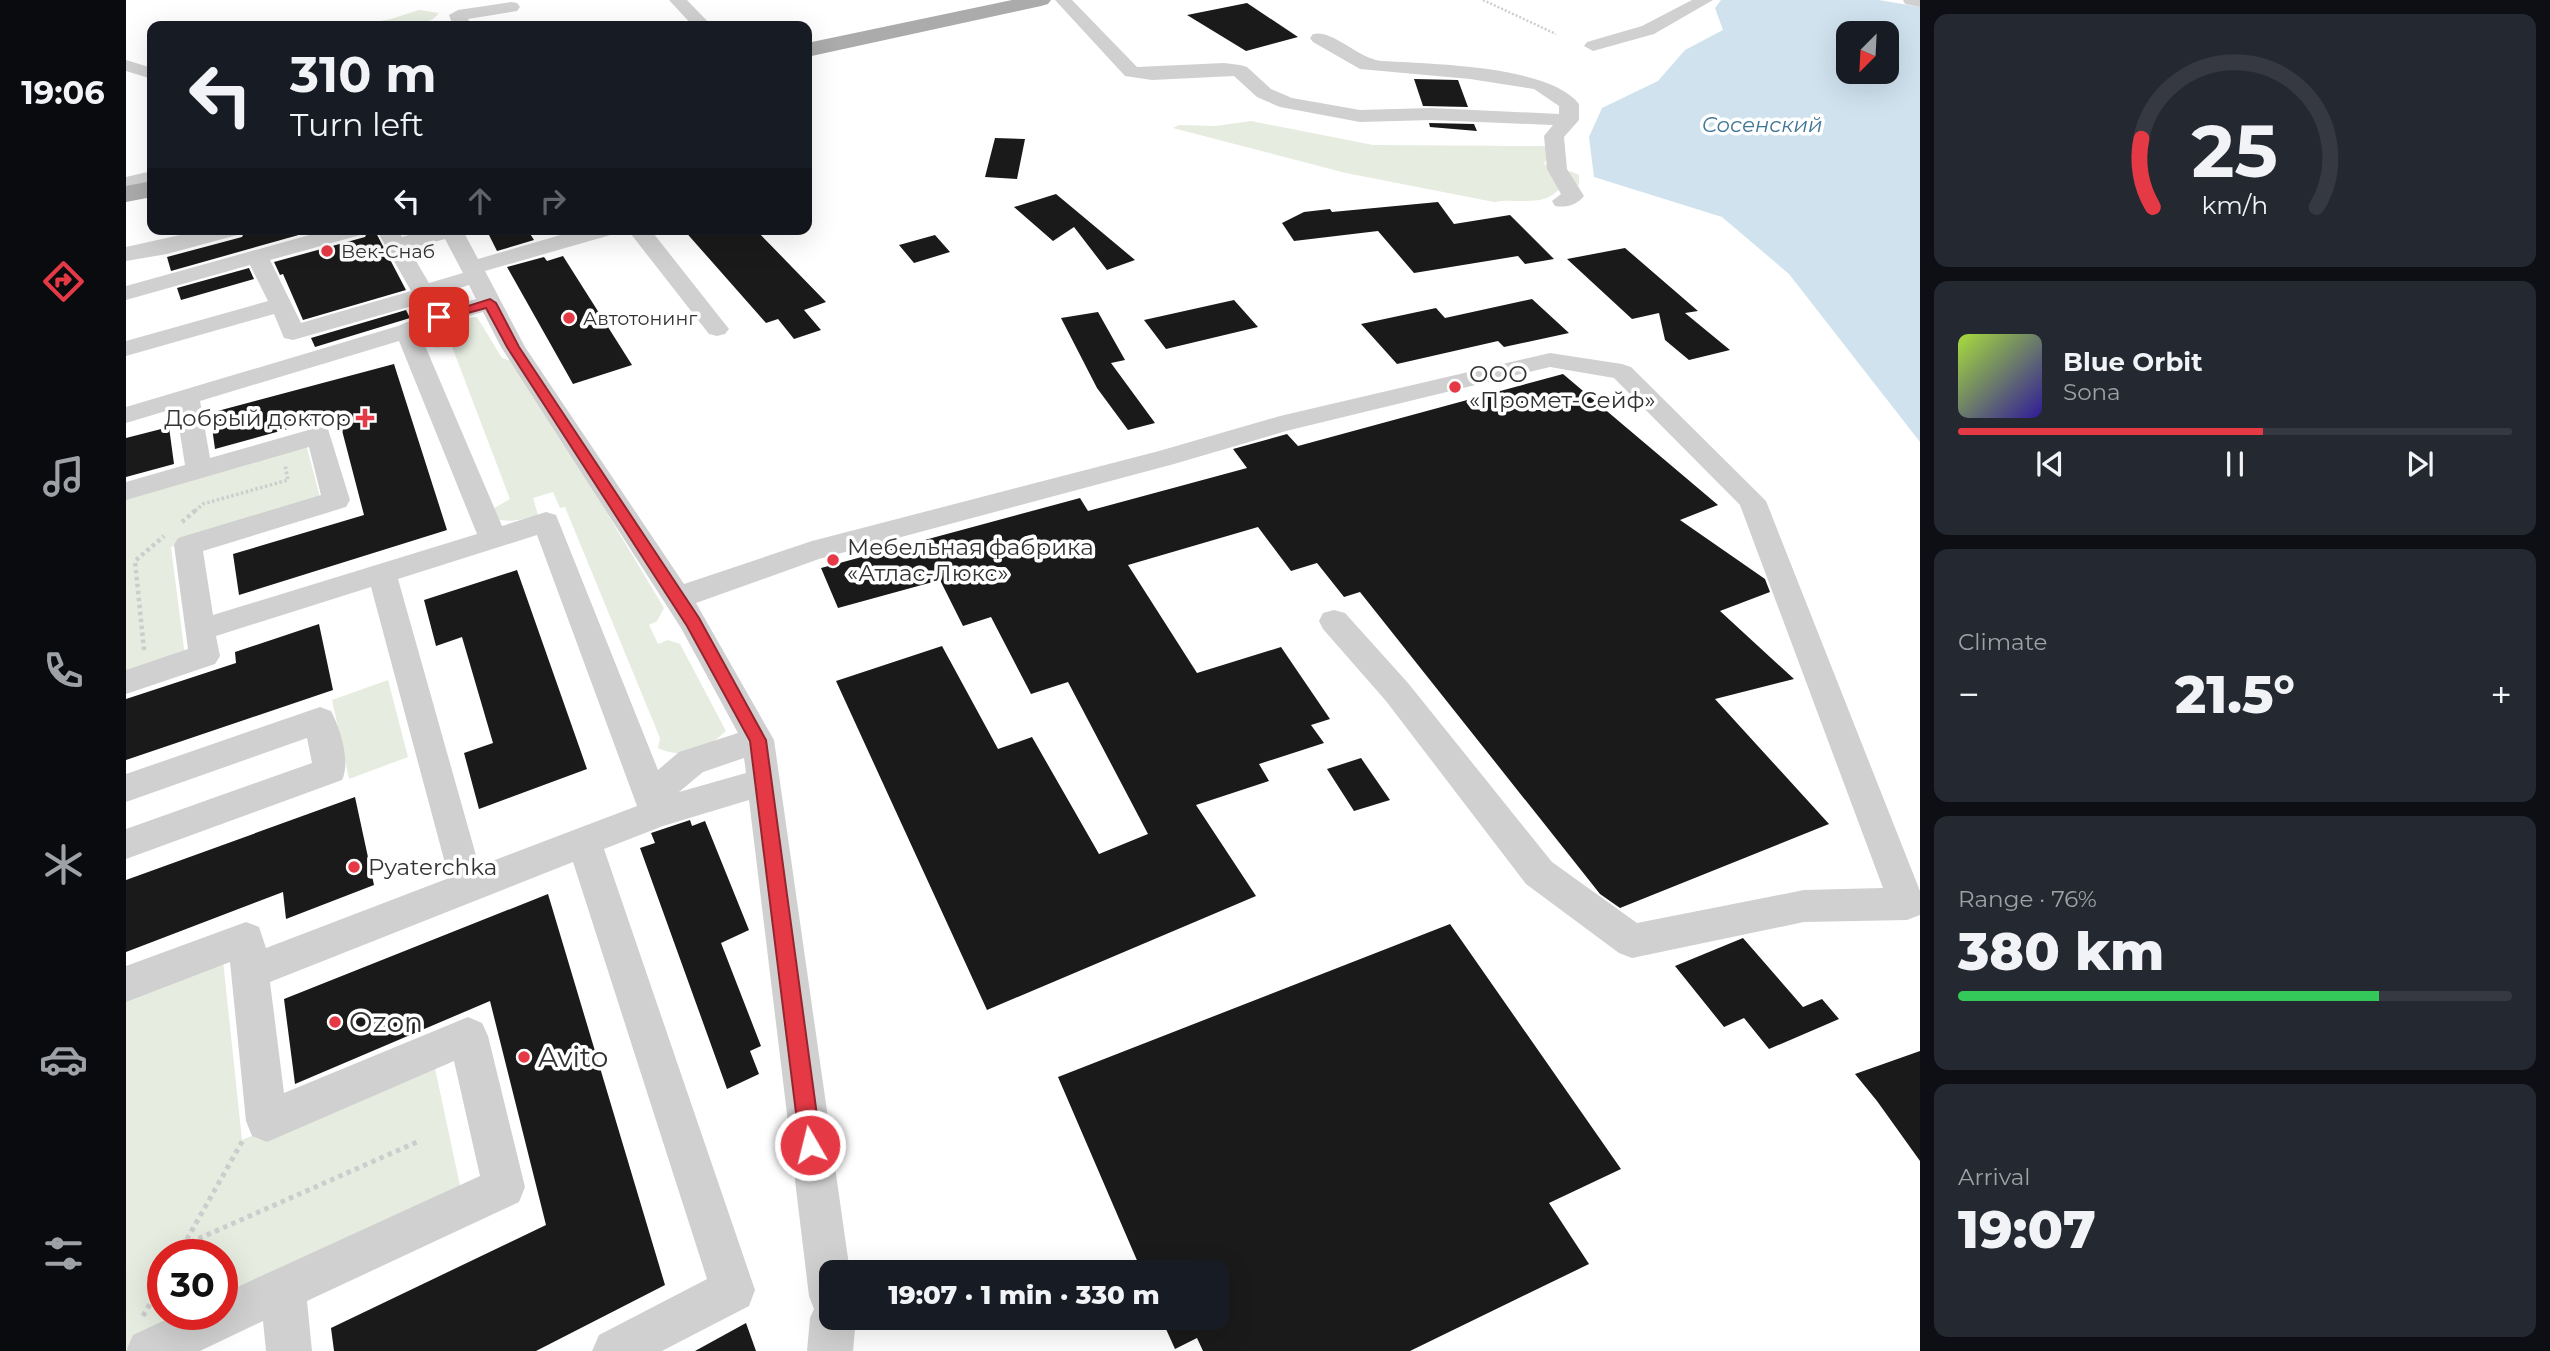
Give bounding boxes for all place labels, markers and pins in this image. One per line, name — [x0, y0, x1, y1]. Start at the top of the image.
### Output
place label: Век-Снаб — [341, 240, 435, 263]
marker: Век-Снаб — [319, 243, 335, 259]
pin — [409, 287, 469, 347]
place label: Автотонинг — [583, 307, 697, 330]
marker: Автотонинг — [561, 310, 577, 326]
place label: ООО «Промет-Сейф» — [1469, 360, 1656, 414]
marker: ООО «Промет-Сейф» — [1447, 379, 1463, 395]
place label: Добрый доктор — [164, 404, 351, 432]
marker: Добрый доктор — [357, 410, 373, 426]
place label: Мебельная фабрика «Атлас-Люкс» — [847, 533, 1094, 587]
marker: Мебельная фабрика «Атлас-Люкс» — [825, 552, 841, 568]
place label: Pyaterchka — [368, 853, 497, 881]
marker: Pyaterchka — [346, 859, 362, 875]
place label: Ozon — [349, 1005, 423, 1039]
marker: Ozon — [327, 1014, 343, 1030]
place label: Avito — [538, 1040, 608, 1074]
marker: Avito — [516, 1049, 532, 1065]

